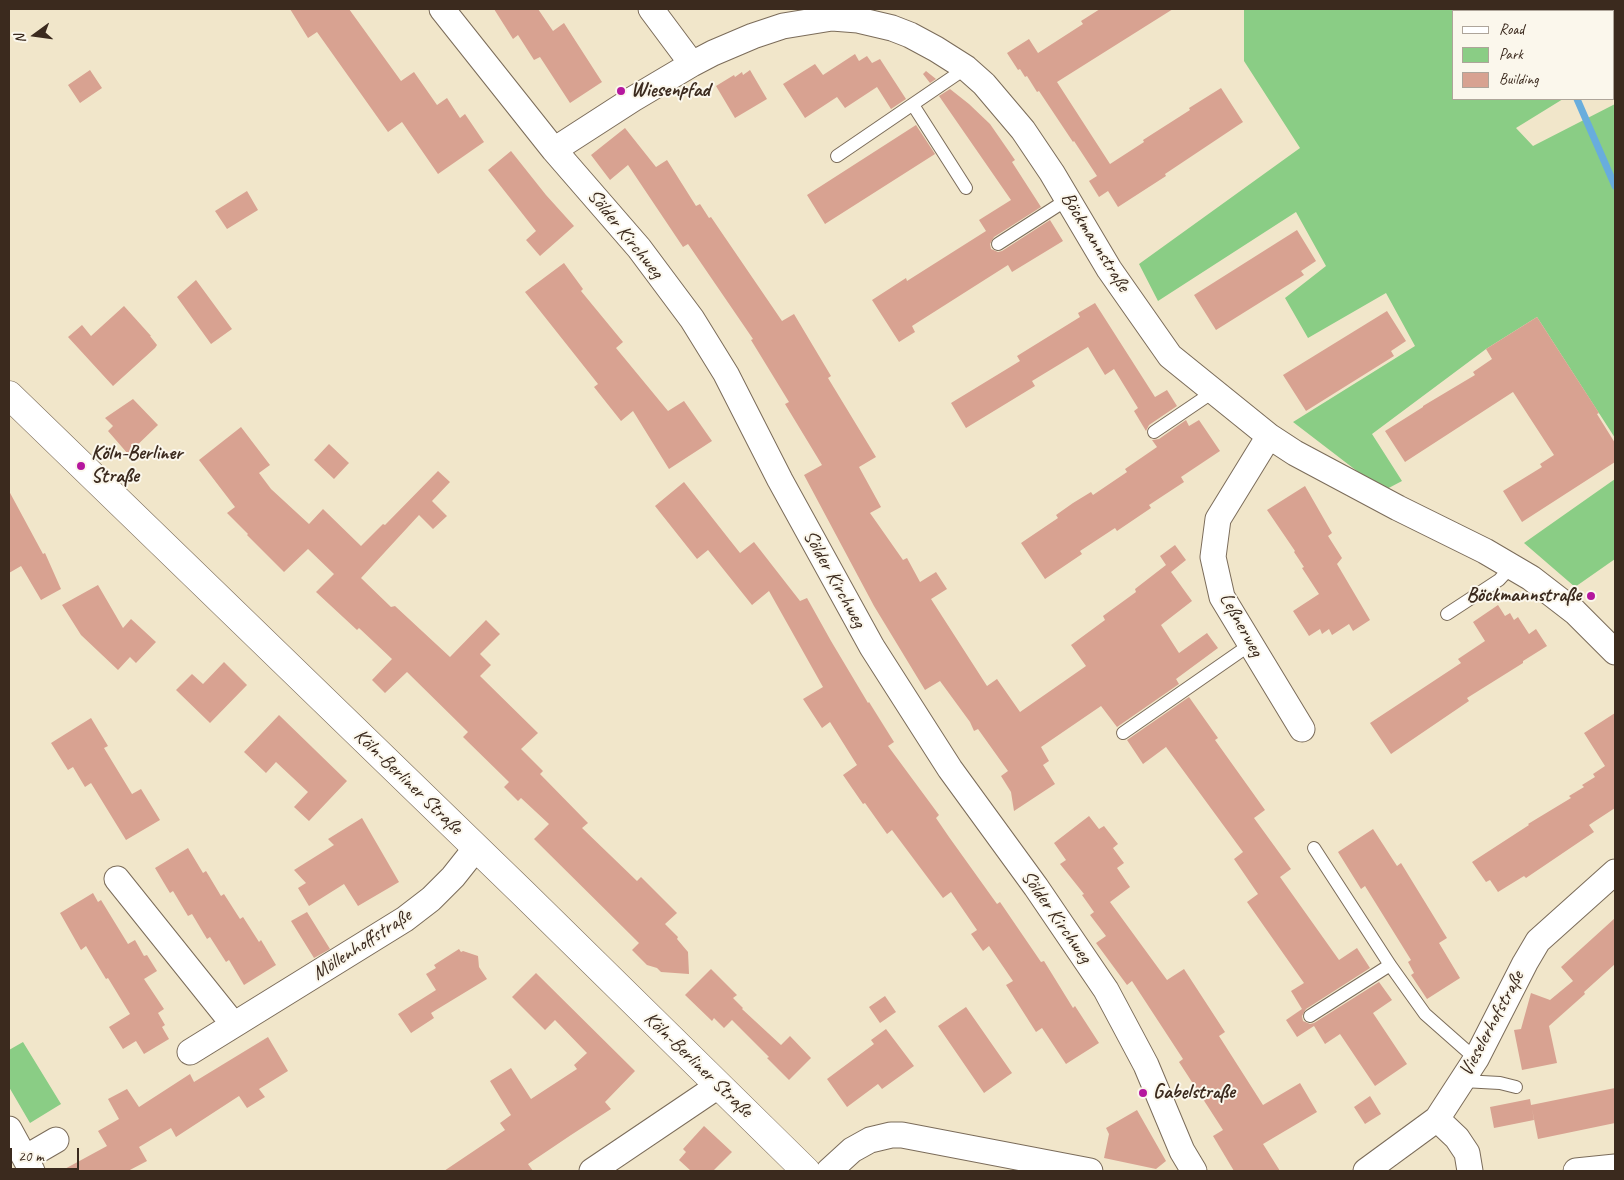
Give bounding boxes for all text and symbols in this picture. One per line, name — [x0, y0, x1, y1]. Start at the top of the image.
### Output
north arrow — [10, 10, 60, 60]
legend — [1452, 10, 1614, 100]
text: Road — [1499, 20, 1524, 39]
text: N — [11, 32, 29, 45]
text: Park — [1499, 45, 1523, 64]
text: Building — [1499, 70, 1538, 89]
place label: Wiesenpfad — [631, 79, 710, 103]
marker: Wiesenpfad — [615, 85, 627, 97]
street label: Sölder Kirchweg — [582, 185, 668, 283]
street label: Böckmannstraße — [1055, 188, 1135, 296]
place label: Köln-Berliner Straße — [91, 442, 182, 489]
marker: Köln-Berliner Straße — [75, 460, 87, 472]
street label: Sölder Kirchweg — [797, 526, 871, 632]
place label: Böckmannstraße — [1466, 584, 1581, 608]
street label: Leßnerweg — [1214, 589, 1268, 661]
marker: Böckmannstraße — [1585, 590, 1597, 602]
street label: Köln-Berliner Straße — [349, 724, 467, 840]
street label: Sölder Kirchweg — [1015, 866, 1097, 968]
street label: Möllenhoffstraße — [308, 904, 416, 986]
street label: Vieselerhofstraße — [1454, 967, 1530, 1081]
street label: Köln-Berliner Straße — [639, 1007, 757, 1123]
place label: Gabelstraße — [1153, 1081, 1235, 1105]
marker: Gabelstraße — [1137, 1087, 1149, 1099]
scale bar — [12, 1138, 81, 1170]
text: 20 m — [18, 1147, 44, 1166]

